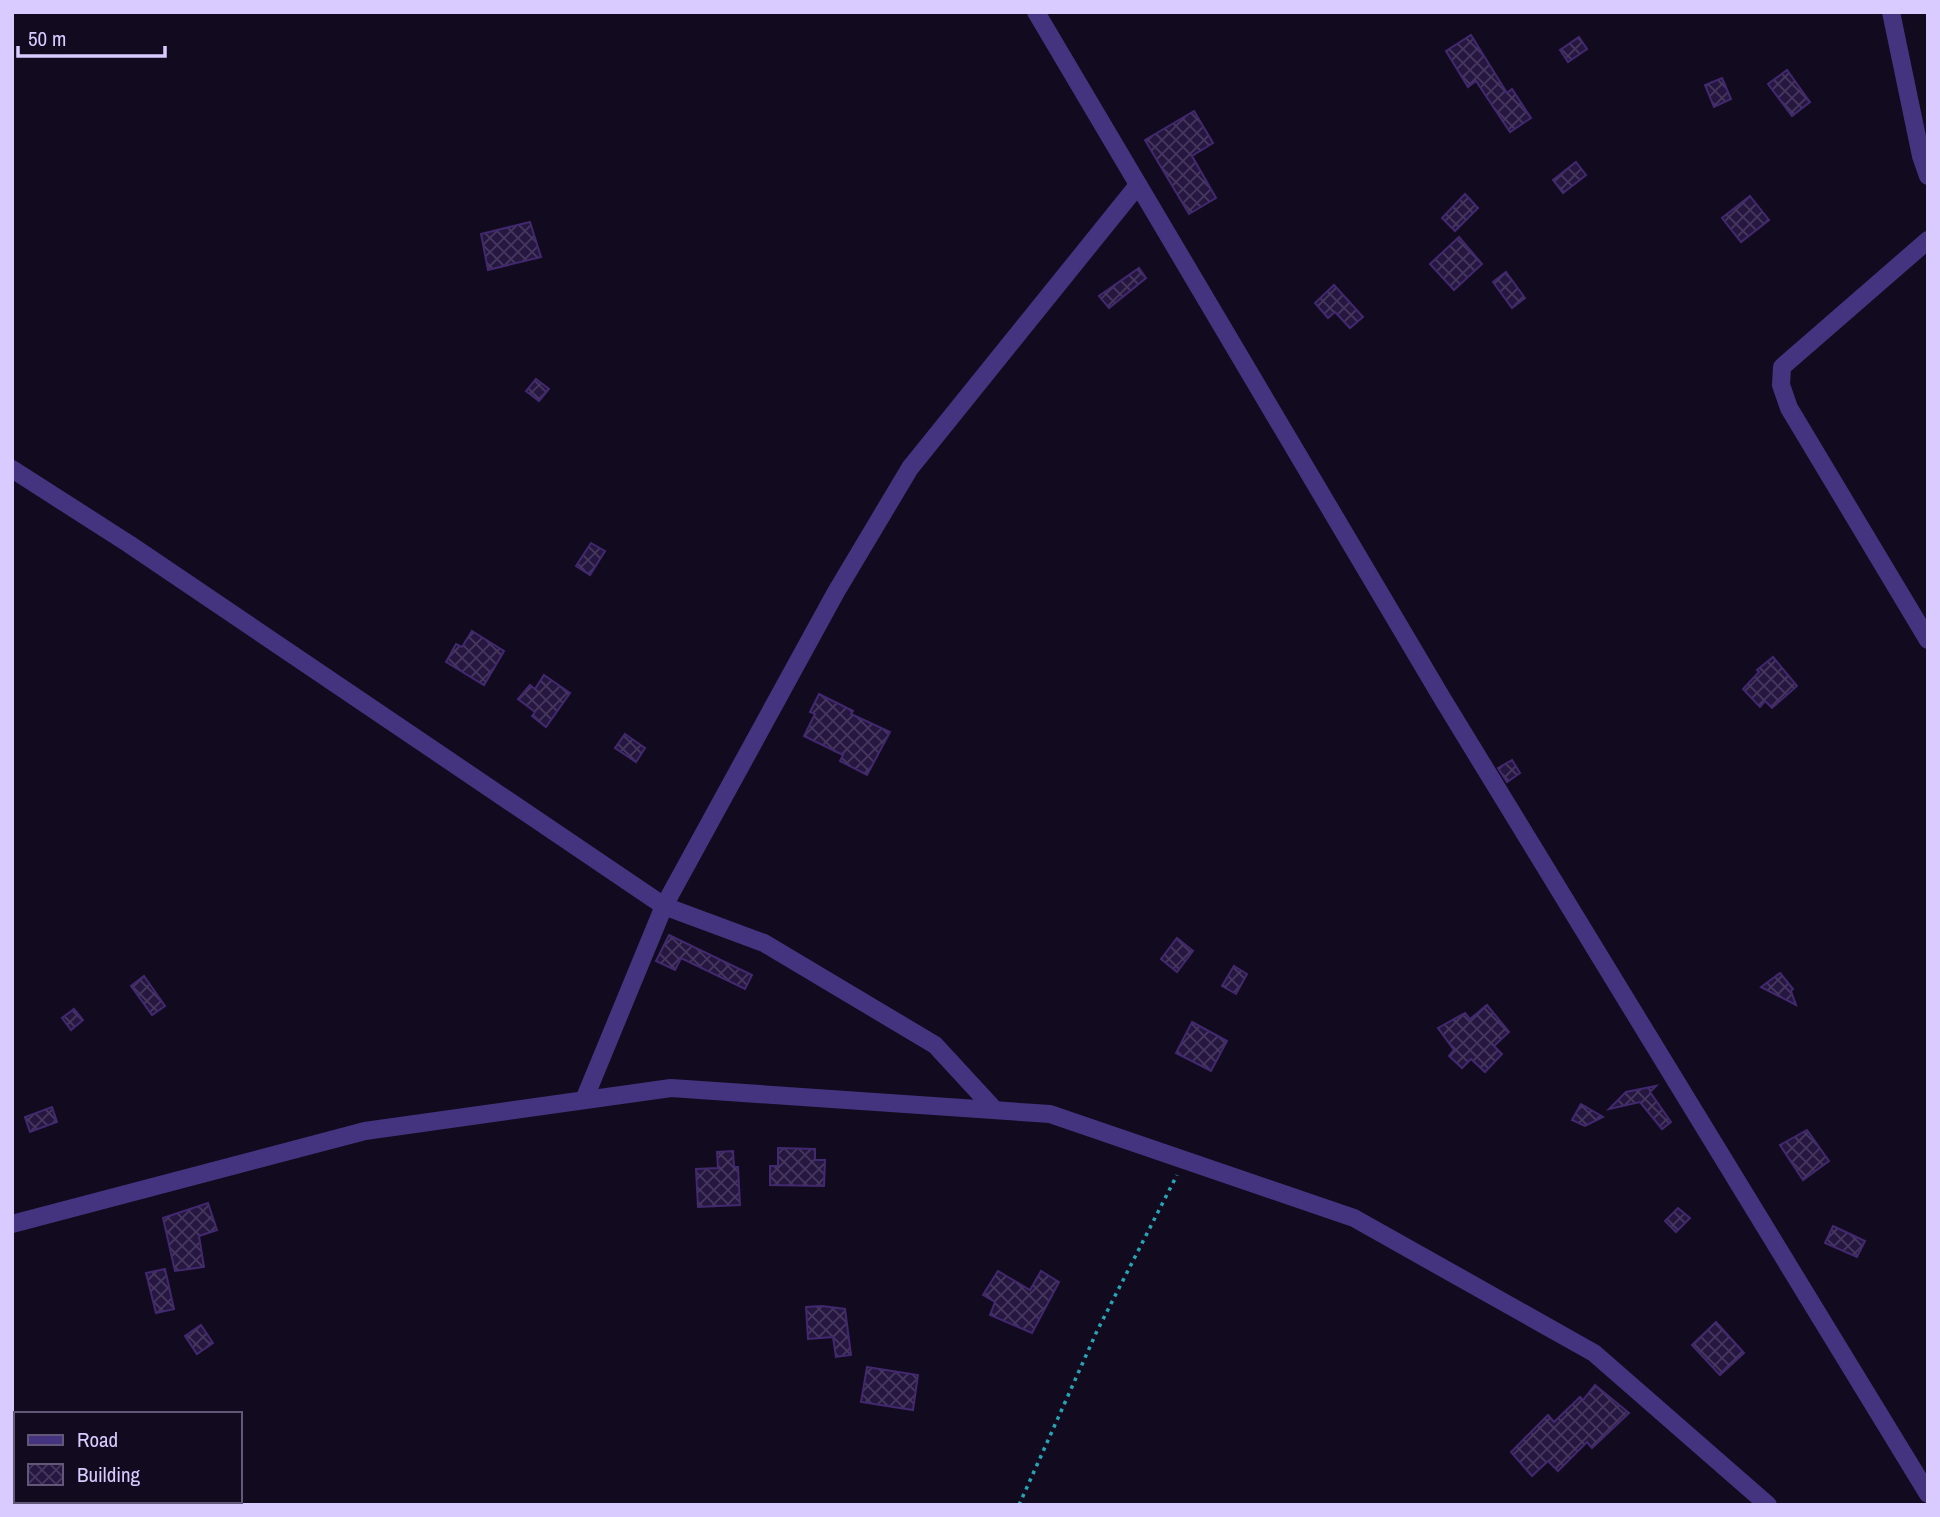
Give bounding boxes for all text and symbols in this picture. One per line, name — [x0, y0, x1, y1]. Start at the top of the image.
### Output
scale bar — [18, 14, 164, 58]
text: 50 m — [28, 24, 66, 53]
legend — [14, 1412, 242, 1503]
text: Road — [77, 1425, 118, 1454]
text: Building — [77, 1460, 141, 1489]

